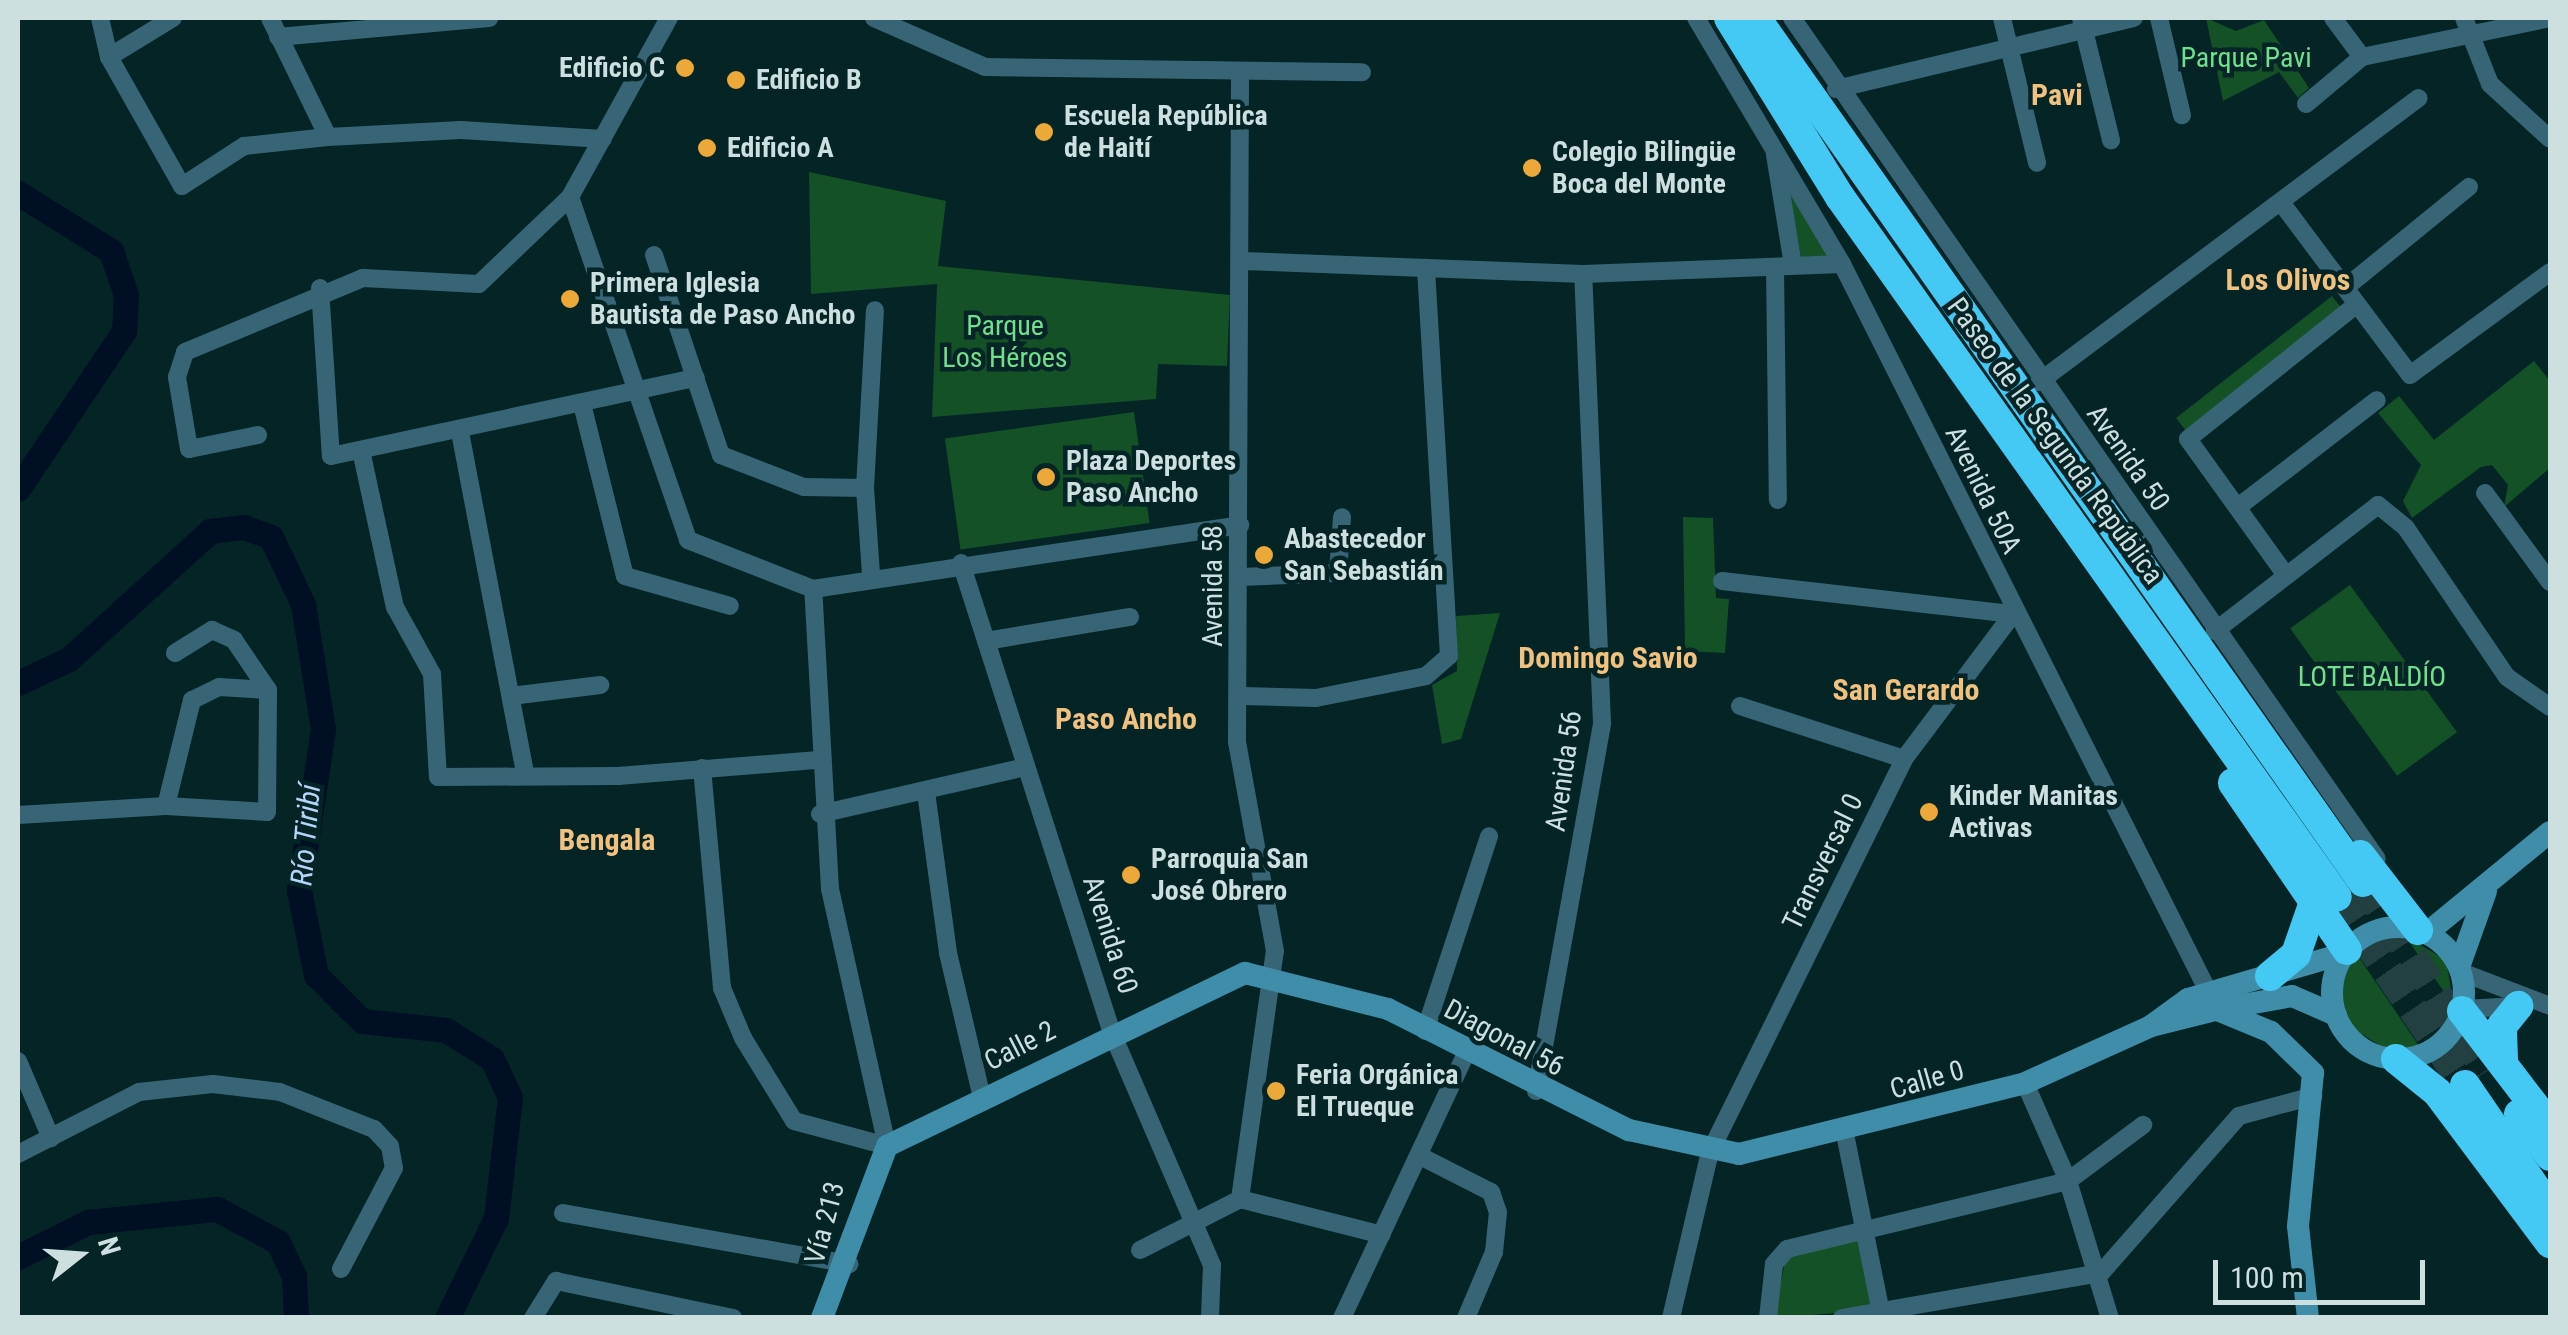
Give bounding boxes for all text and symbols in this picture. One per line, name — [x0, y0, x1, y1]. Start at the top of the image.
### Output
park label: Parque Pavi — [2180, 41, 2312, 75]
place label: Edificio C — [559, 51, 665, 85]
marker: Edificio C — [674, 57, 696, 79]
place label: Edificio B — [756, 63, 862, 97]
marker: Edificio B — [725, 69, 747, 91]
district label: Pavi — [2031, 77, 2083, 113]
place label: Escuela República de Haití — [1064, 99, 1268, 165]
marker: Escuela República de Haití — [1033, 121, 1055, 143]
place label: Edificio A — [727, 131, 834, 165]
place label: Colegio Bilingüe Boca del Monte — [1552, 135, 1736, 201]
marker: Edificio A — [696, 137, 718, 159]
marker: Colegio Bilingüe Boca del Monte — [1521, 157, 1543, 179]
district label: Los Olivos — [2226, 262, 2350, 298]
place label: Primera Iglesia Bautista de Paso Ancho — [590, 266, 855, 332]
marker: Primera Iglesia Bautista de Paso Ancho — [559, 288, 581, 310]
street label: Paseo de la Segunda República — [1940, 291, 2170, 591]
park label: Parque Los Héroes — [942, 309, 1068, 375]
street label: Avenida 50 — [2079, 398, 2177, 518]
street label: Avenida 50A — [1938, 421, 2028, 559]
place label: Plaza Deportes Paso Ancho — [1066, 444, 1236, 510]
marker: Plaza Deportes Paso Ancho — [1035, 466, 1057, 488]
place label: Abastecedor San Sebastián — [1284, 522, 1443, 588]
street label: Avenida 58 — [1196, 525, 1230, 647]
marker: Abastecedor San Sebastián — [1253, 544, 1275, 566]
district label: Domingo Savio — [1518, 640, 1698, 676]
park label: LOTE BALDÍO — [2298, 660, 2446, 694]
district label: San Gerardo — [1833, 672, 1979, 708]
district label: Paso Ancho — [1055, 701, 1197, 737]
street label: Avenida 56 — [1539, 708, 1589, 834]
place label: Kinder Manitas Activas — [1949, 779, 2118, 845]
water label: Río Tiribí — [284, 782, 328, 888]
street label: Transversal 0 — [1776, 788, 1870, 936]
marker: Kinder Manitas Activas — [1918, 801, 1940, 823]
district label: Bengala — [559, 822, 655, 858]
place label: Parroquia San José Obrero — [1151, 842, 1308, 908]
marker: Parroquia San José Obrero — [1120, 864, 1142, 886]
street label: Avenida 60 — [1075, 872, 1145, 998]
street label: Diagonal 56 — [1438, 992, 1570, 1084]
street label: Calle 2 — [979, 1014, 1061, 1078]
street label: Calle 0 — [1886, 1053, 1968, 1107]
place label: Feria Orgánica El Trueque — [1296, 1058, 1459, 1124]
marker: Feria Orgánica El Trueque — [1265, 1080, 1287, 1102]
street label: Vía 213 — [798, 1178, 852, 1268]
north arrow — [30, 1205, 130, 1305]
text: N — [91, 1233, 127, 1259]
scale bar — [2218, 1240, 2430, 1302]
text: 100 m — [2230, 1260, 2304, 1295]

